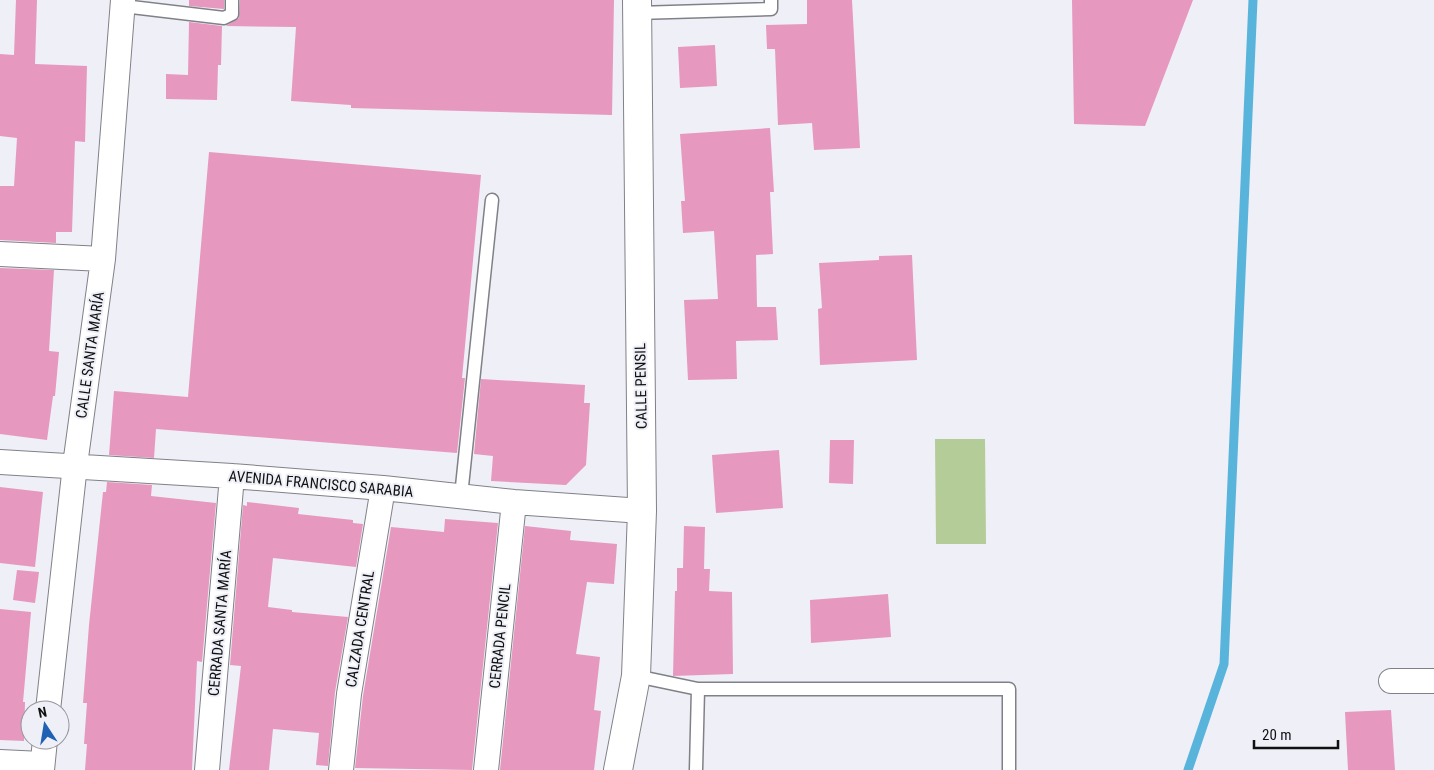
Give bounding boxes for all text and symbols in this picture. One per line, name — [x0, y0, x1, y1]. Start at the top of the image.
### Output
street label: CALLE SANTA MARÍA — [72, 290, 108, 420]
street label: CALLE PENSIL — [631, 343, 651, 429]
street label: AVENIDA FRANCISCO SARABIA — [228, 467, 414, 501]
street label: CERRADA SANTA MARÍA — [205, 549, 235, 697]
street label: CALZADA CENTRAL — [342, 569, 378, 689]
street label: CERRADA PENCIL — [486, 583, 514, 689]
north arrow — [20, 700, 70, 750]
text: N — [36, 704, 48, 721]
scale bar — [1254, 718, 1338, 750]
text: 20 m — [1262, 726, 1292, 744]

